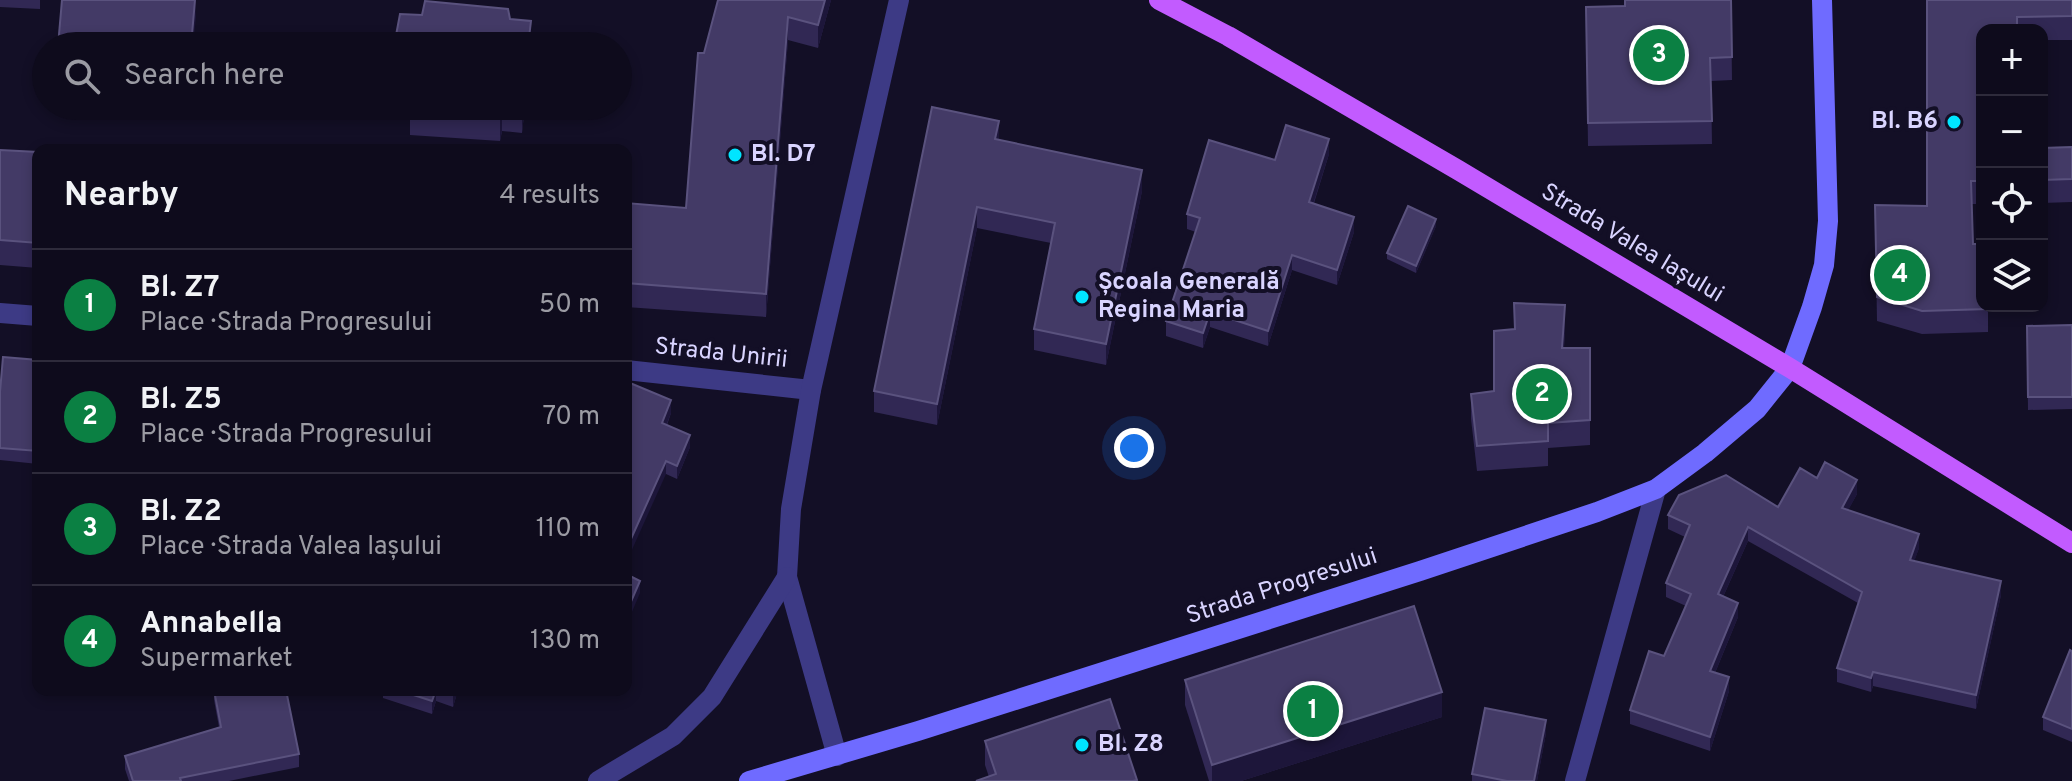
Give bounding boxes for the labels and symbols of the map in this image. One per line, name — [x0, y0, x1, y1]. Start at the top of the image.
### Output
pin: 3 — [1633, 25, 1685, 85]
place label: Bl. B6 — [1871, 107, 1938, 137]
marker: Bl. B6 — [1945, 113, 1963, 131]
place label: Bl. D7 — [751, 140, 816, 170]
marker: Bl. D7 — [726, 146, 744, 164]
street label: Strada Valea Iașului — [1535, 178, 1729, 310]
pin: 4 — [1874, 245, 1926, 305]
place label: Școala Generală Regina Maria — [1098, 268, 1280, 326]
marker: Școala Generală Regina Maria — [1073, 288, 1091, 306]
street label: Strada Unirii — [653, 332, 789, 376]
pin: 2 — [1516, 364, 1568, 424]
your location — [1114, 428, 1154, 468]
street label: Strada Progresului — [1183, 542, 1381, 632]
pin: 1 — [1287, 681, 1339, 741]
place label: Bl. Z8 — [1098, 730, 1164, 760]
marker: Bl. Z8 — [1073, 736, 1091, 754]

